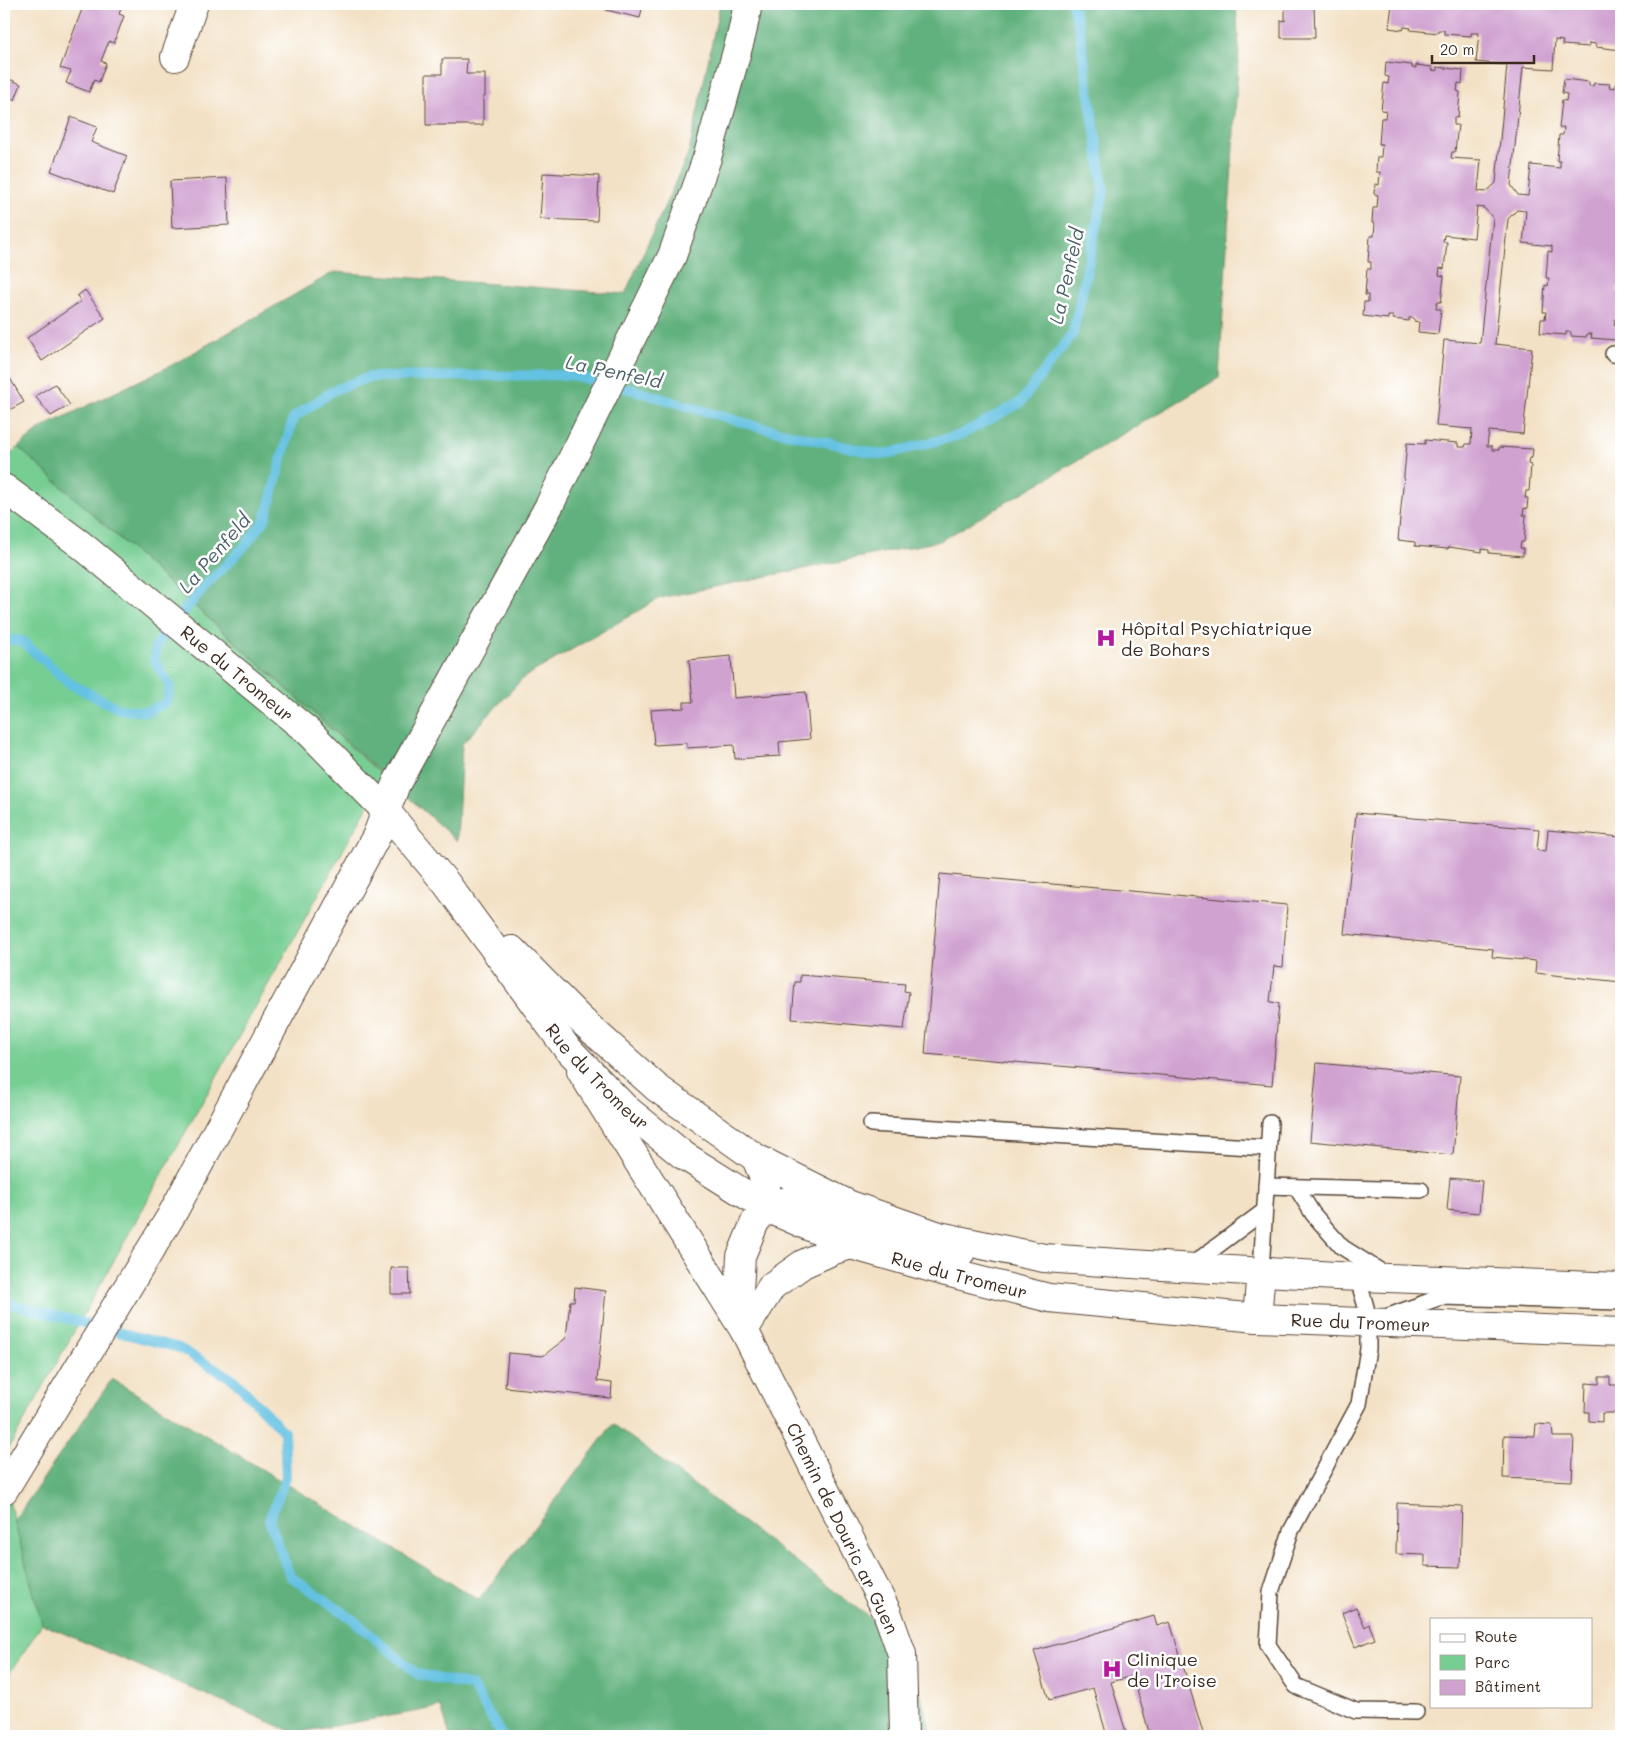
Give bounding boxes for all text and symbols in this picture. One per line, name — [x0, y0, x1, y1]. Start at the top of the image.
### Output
scale bar — [1432, 32, 1535, 64]
text: 20 m — [1440, 39, 1474, 59]
water label: La Penfeld — [1043, 225, 1089, 326]
water label: La Penfeld — [564, 349, 665, 394]
water label: La Penfeld — [172, 507, 256, 598]
place label: Hôpital Psychiatrique de Bohars — [1121, 616, 1312, 661]
street label: Rue du Tromeur — [176, 620, 299, 727]
hospital icon: Hôpital Psychiatrique de Bohars — [1095, 627, 1117, 649]
street label: Rue du Tromeur — [541, 1018, 654, 1135]
street label: Rue du Tromeur — [889, 1245, 1030, 1304]
street label: Rue du Tromeur — [1290, 1307, 1431, 1337]
street label: Chemin de Douric ar Guen — [781, 1418, 905, 1638]
legend — [1430, 1618, 1592, 1708]
text: Route — [1475, 1626, 1518, 1646]
place label: Clinique de l'Iroise — [1127, 1647, 1217, 1692]
text: Parc — [1475, 1652, 1510, 1672]
hospital icon: Clinique de l'Iroise — [1101, 1658, 1123, 1680]
text: Bâtiment — [1475, 1676, 1541, 1696]

